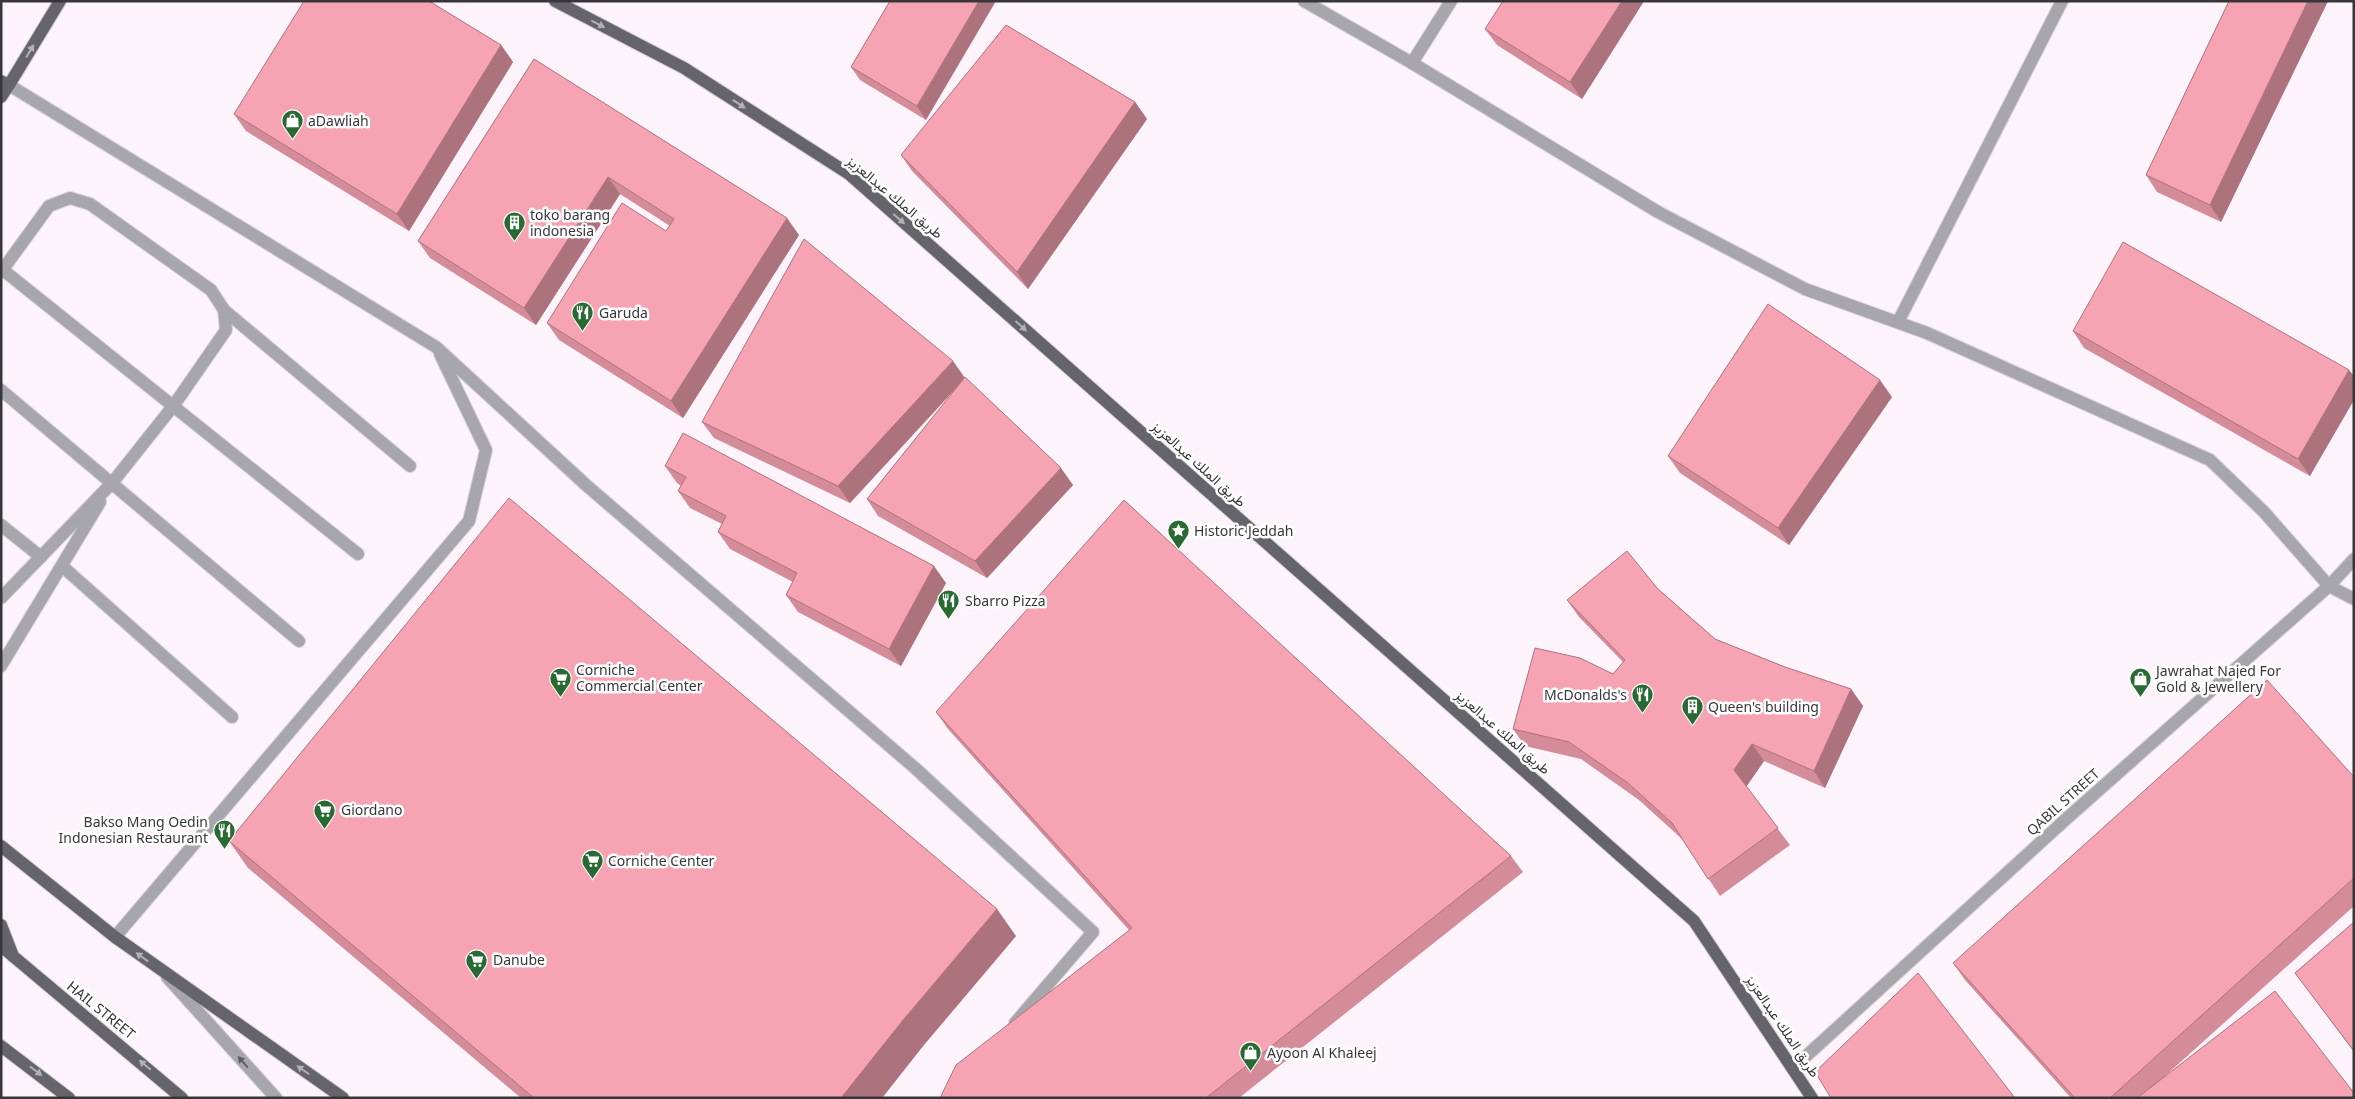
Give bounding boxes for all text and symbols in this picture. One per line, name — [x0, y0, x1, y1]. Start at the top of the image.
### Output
one-way arrow — [591, 20, 605, 28]
one-way arrow — [25, 45, 34, 58]
one-way arrow — [733, 99, 746, 108]
shop icon: aDawliah — [280, 109, 304, 140]
place label: aDawliah — [308, 111, 369, 130]
street label: طريق الملك عبدالعزيز — [842, 150, 947, 242]
place label: toko barang indonesia — [530, 205, 610, 240]
building icon: toko barang indonesia — [502, 211, 526, 242]
one-way arrow — [893, 213, 905, 224]
restaurant icon: Garuda — [571, 301, 595, 332]
place label: Garuda — [599, 303, 648, 322]
one-way arrow — [1014, 321, 1027, 332]
street label: طريق الملك عبدالعزيز — [1148, 416, 1250, 511]
place icon: Historic Jeddah — [1166, 519, 1190, 550]
place label: Historic Jeddah — [1194, 521, 1293, 540]
restaurant icon: Sbarro Pizza — [937, 589, 961, 620]
place label: Sbarro Pizza — [965, 591, 1046, 610]
place label: Corniche Commercial Center — [576, 660, 703, 695]
place label: Jawrahat Najed For Gold & Jewellery — [2154, 661, 2281, 696]
supermarket icon: Corniche Commercial Center — [548, 666, 572, 697]
shop icon: Jawrahat Najed For Gold & Jewellery — [2128, 667, 2152, 698]
restaurant icon: McDonalds's — [1631, 683, 1655, 714]
street label: طريق الملك عبدالعزيز — [1451, 684, 1555, 778]
place label: McDonalds's — [1544, 685, 1627, 704]
building icon: Queen's building — [1680, 695, 1704, 726]
place label: Queen's building — [1708, 697, 1819, 716]
street label: QABIL STREET — [2022, 764, 2103, 839]
supermarket icon: Giordano — [313, 798, 337, 829]
place label: Giordano — [341, 800, 402, 819]
place label: Bakso Mang Oedin Indonesian Restaurant — [59, 812, 208, 847]
restaurant icon: Bakso Mang Oedin Indonesian Restaurant — [212, 818, 236, 849]
supermarket icon: Corniche Center — [580, 849, 604, 880]
place label: Corniche Center — [608, 851, 715, 870]
supermarket icon: Danube — [465, 948, 489, 979]
place label: Danube — [493, 950, 545, 969]
one-way arrow — [135, 952, 148, 962]
street label: طريق الملك عبدالعزيز — [1741, 970, 1825, 1081]
street label: HAIL STREET — [63, 976, 140, 1043]
shop icon: Ayoon Al Khaleej — [1239, 1041, 1263, 1072]
place label: Ayoon Al Khaleej — [1267, 1043, 1377, 1062]
one-way arrow — [238, 1055, 249, 1068]
one-way arrow — [139, 1060, 152, 1071]
one-way arrow — [297, 1065, 310, 1075]
one-way arrow — [29, 1066, 42, 1077]

